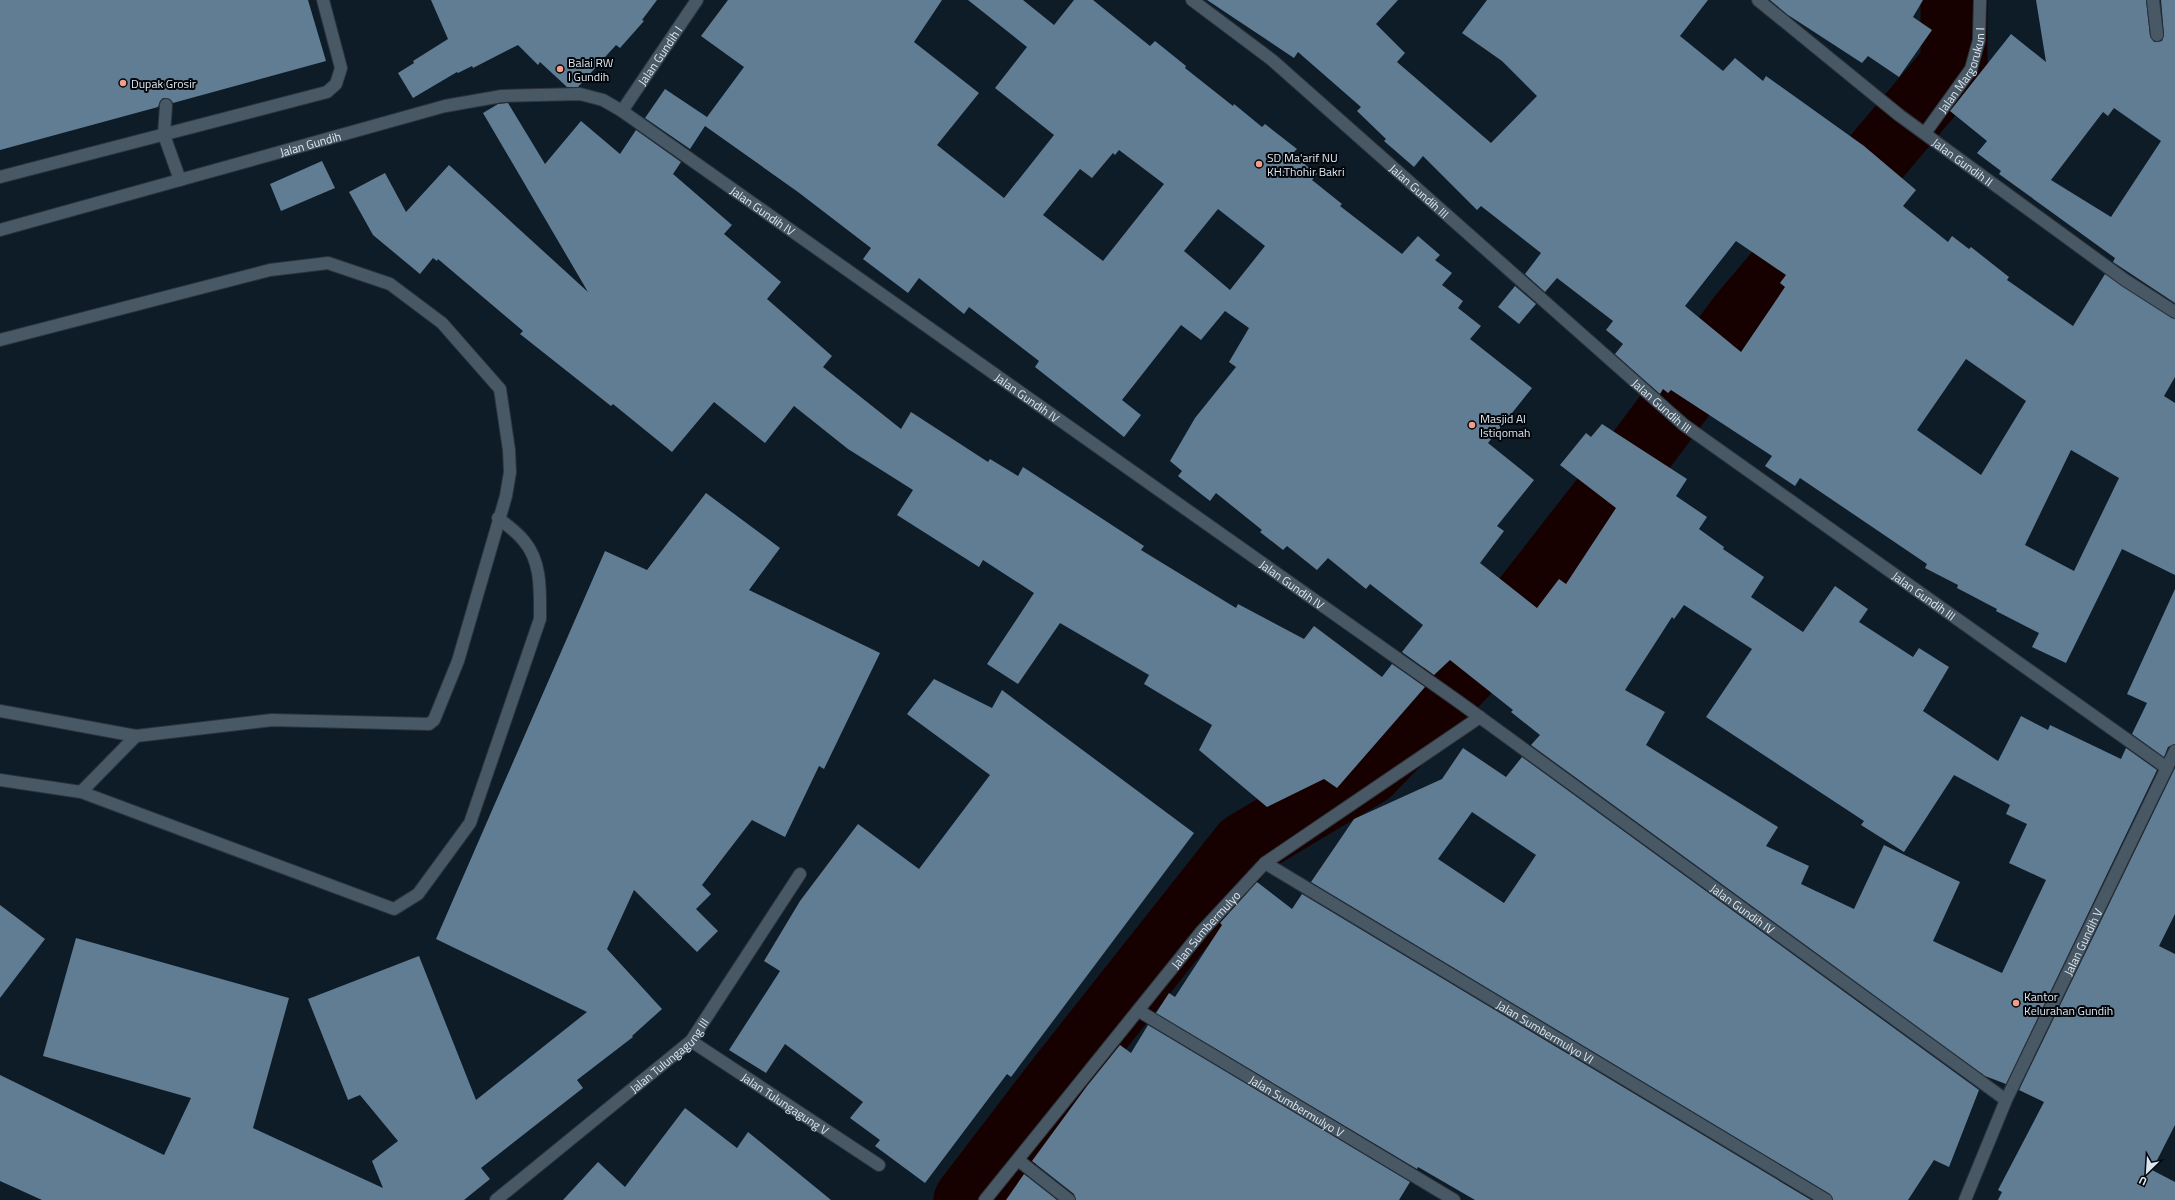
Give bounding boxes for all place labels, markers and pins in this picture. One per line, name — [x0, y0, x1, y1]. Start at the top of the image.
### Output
place label: Balai RW I Gundih — [568, 53, 614, 86]
marker: Balai RW I Gundih — [555, 64, 565, 74]
place label: Dupak Grosir — [131, 74, 196, 93]
marker: Dupak Grosir — [118, 78, 128, 88]
place label: SD Ma'arif NU KH.Thohir Bakri — [1267, 148, 1345, 181]
marker: SD Ma'arif NU KH.Thohir Bakri — [1254, 159, 1264, 169]
place label: Masjid Al Istiqomah — [1480, 409, 1531, 442]
marker: Masjid Al Istiqomah — [1467, 420, 1477, 430]
place label: Kantor Kelurahan Gundih — [2024, 987, 2113, 1020]
marker: Kantor Kelurahan Gundih — [2011, 998, 2021, 1008]

